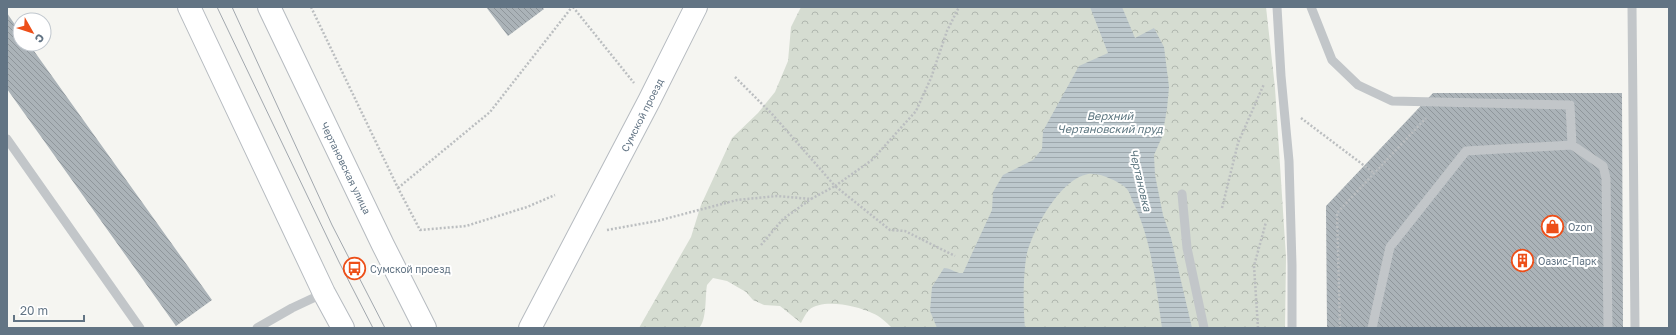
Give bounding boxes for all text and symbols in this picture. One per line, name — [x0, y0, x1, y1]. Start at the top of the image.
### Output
north arrow — [12, 12, 52, 52]
text: С — [33, 31, 48, 46]
street label: Сумской проезд — [618, 76, 666, 154]
water label: Верхний Чертановский пруд — [1057, 109, 1164, 136]
street label: Чертановская улица — [318, 120, 374, 216]
water label: Чертановка — [1127, 147, 1155, 214]
shop icon: Ozon — [1540, 214, 1566, 240]
place label: Ozon — [1568, 221, 1593, 233]
building icon: Оазис-Парк — [1509, 248, 1535, 274]
place label: Оазис-Парк — [1538, 255, 1597, 267]
bus stop icon: Сумской проезд — [341, 256, 367, 282]
place label: Сумской проезд — [370, 263, 450, 275]
scale bar — [14, 297, 84, 323]
text: 20 m — [20, 303, 48, 318]

